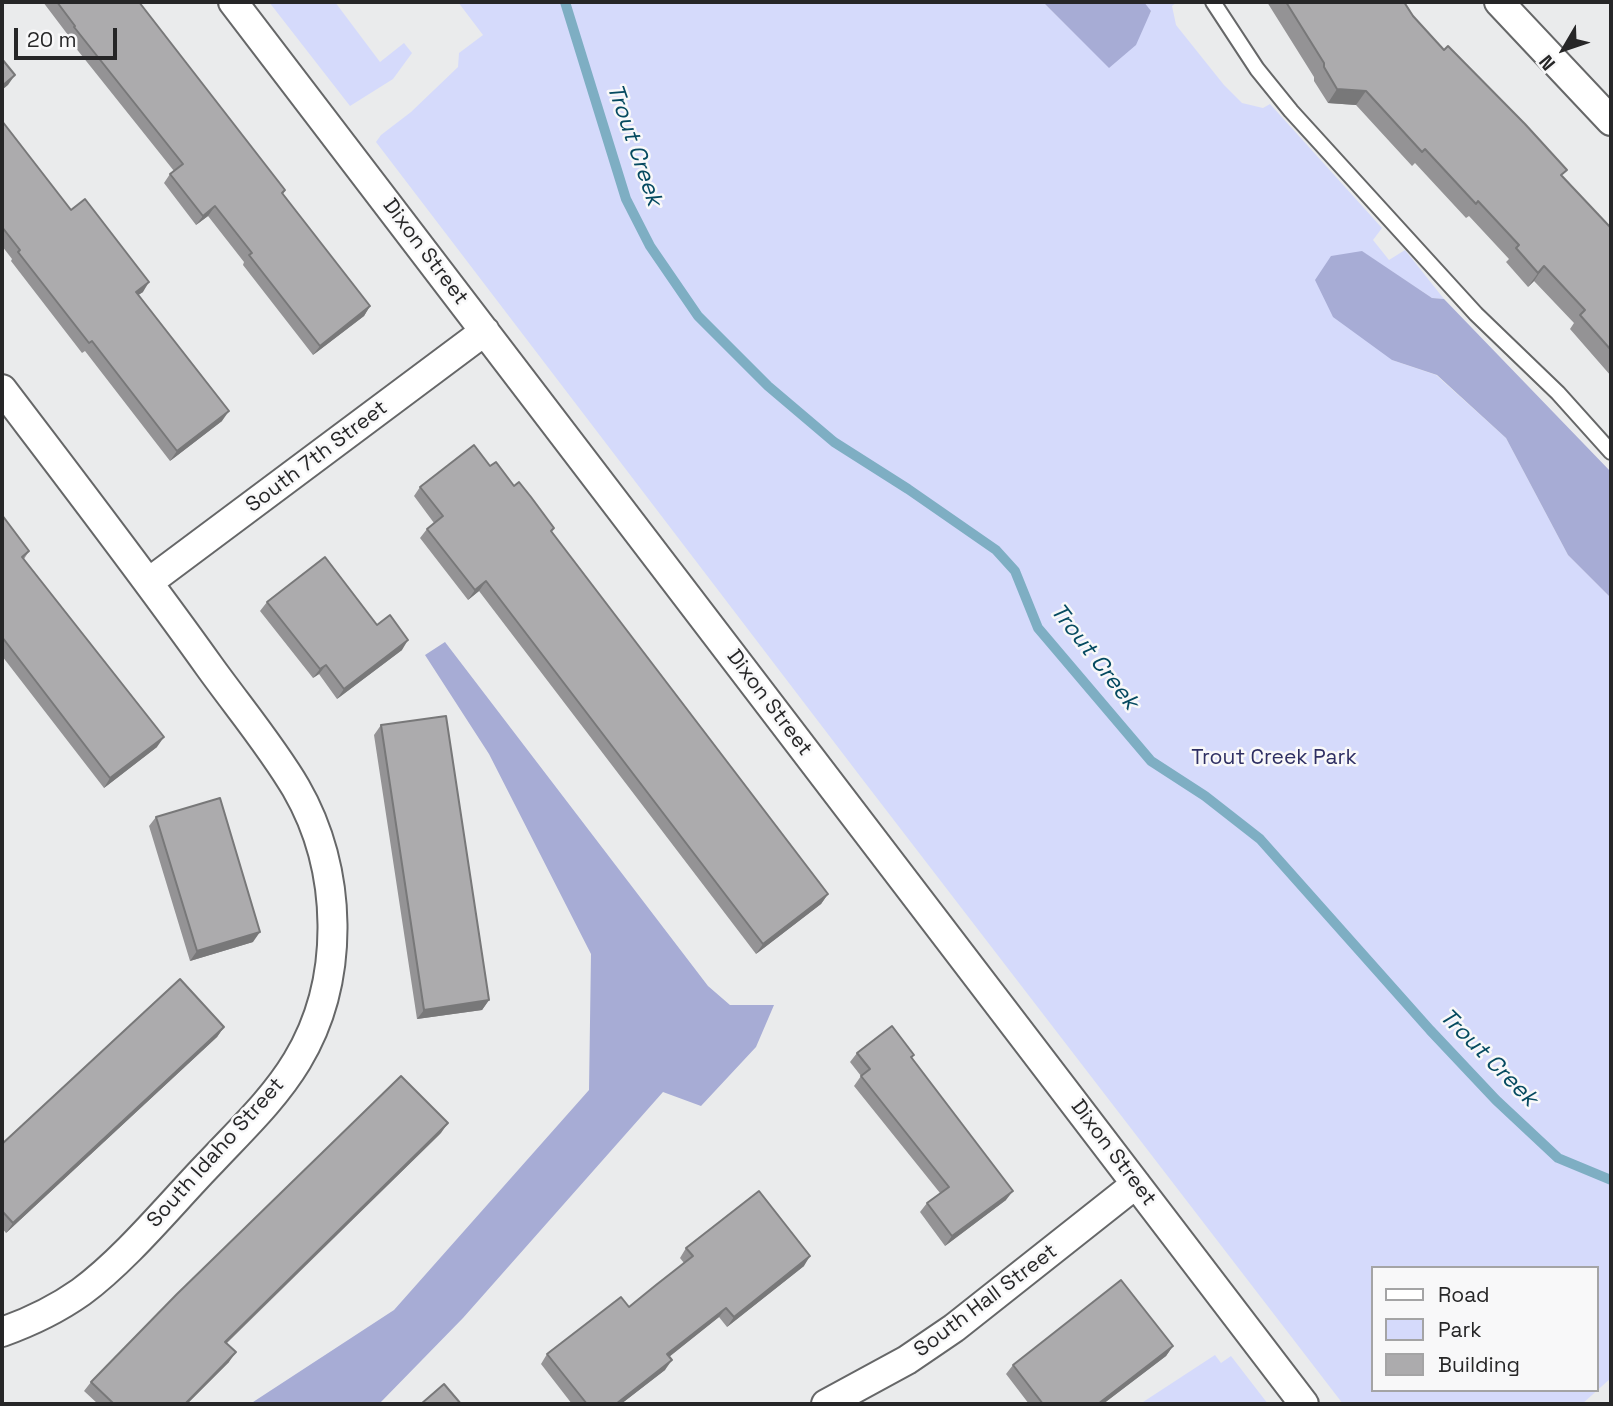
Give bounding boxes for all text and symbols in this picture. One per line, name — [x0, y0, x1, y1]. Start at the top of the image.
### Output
scale bar — [18, 14, 121, 58]
north arrow — [1529, 14, 1599, 84]
text: 20 m — [27, 26, 77, 53]
text: N — [1534, 50, 1561, 75]
water label: Trout Creek — [600, 80, 668, 210]
street label: Dixon Street — [377, 194, 473, 310]
street label: South 7th Street — [241, 396, 393, 518]
water label: Trout Creek — [1044, 598, 1144, 716]
street label: Dixon Street — [721, 645, 817, 761]
park label: Trout Creek Park — [1191, 745, 1357, 771]
water label: Trout Creek — [1433, 1003, 1543, 1113]
street label: South Idaho Street — [142, 1073, 290, 1233]
street label: Dixon Street — [1065, 1095, 1161, 1211]
street label: South Hall Street — [910, 1239, 1062, 1363]
legend — [1372, 1266, 1599, 1392]
text: Road — [1438, 1281, 1490, 1308]
text: Park — [1438, 1316, 1482, 1343]
text: Building — [1438, 1351, 1520, 1378]

